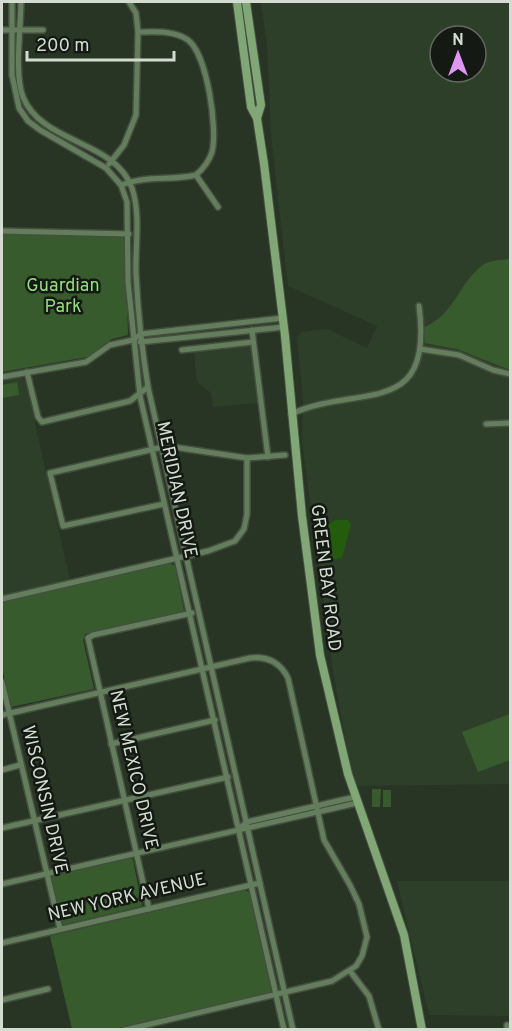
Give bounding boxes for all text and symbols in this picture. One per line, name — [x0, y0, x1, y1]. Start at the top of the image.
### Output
scale bar — [27, 24, 174, 62]
north arrow — [428, 24, 488, 84]
text: N — [452, 31, 464, 51]
text: 200 m — [36, 35, 89, 58]
park label: Guardian Park — [26, 275, 100, 319]
street label: MERIDIAN DRIVE — [150, 420, 202, 560]
street label: GREEN BAY ROAD — [305, 503, 345, 653]
street label: NEW MEXICO DRIVE — [103, 688, 163, 852]
street label: WISCONSIN DRIVE — [16, 723, 72, 877]
street label: NEW YORK AVENUE — [46, 869, 208, 927]

